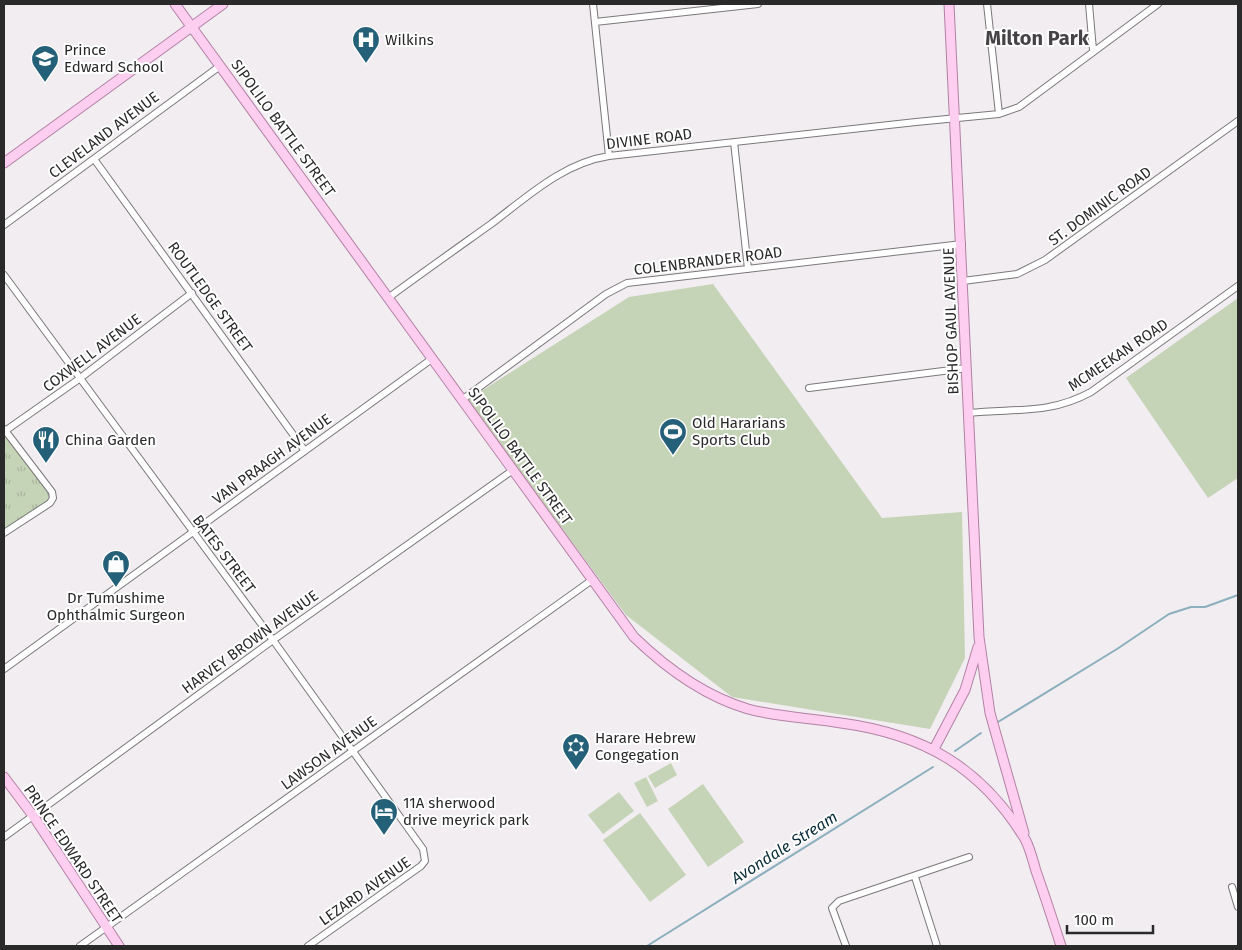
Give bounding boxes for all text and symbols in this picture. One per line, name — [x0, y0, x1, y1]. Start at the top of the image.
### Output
hospital icon: Wilkins — [351, 25, 381, 64]
district label: Milton Park — [985, 26, 1090, 50]
place label: Wilkins — [385, 31, 434, 49]
place label: Prince Edward School — [64, 41, 164, 76]
school or university icon: Prince Edward School — [30, 44, 60, 83]
street label: SIPOLILO BATTLE STREET — [227, 56, 339, 200]
street label: CLEVELAND AVENUE — [45, 88, 163, 182]
street label: DIVINE ROAD — [605, 125, 693, 153]
street label: ST. DOMINIC ROAD — [1045, 163, 1155, 249]
street label: ROUTLEDGE STREET — [164, 238, 256, 356]
street label: COLENBRANDER ROAD — [633, 243, 783, 279]
street label: BISHOP GAUL AVENUE — [939, 247, 963, 395]
street label: COXWELL AVENUE — [39, 310, 145, 396]
street label: MCMEEKAN ROAD — [1065, 315, 1171, 395]
street label: SIPOLILO BATTLE STREET — [464, 384, 576, 528]
street label: VAN PRAAGH AVENUE — [209, 410, 335, 508]
place label: Old Hararians Sports Club — [692, 414, 785, 449]
sports icon: Old Hararians Sports Club — [658, 417, 688, 456]
restaurant icon: China Garden — [31, 425, 61, 464]
place label: China Garden — [65, 431, 156, 449]
street label: BATES STREET — [189, 511, 259, 597]
shop icon: Dr Tumushime Ophthalmic Surgeon — [101, 549, 131, 588]
street label: HARVEY BROWN AVENUE — [178, 586, 322, 698]
place label: Dr Tumushime Ophthalmic Surgeon — [47, 589, 185, 624]
street label: LAWSON AVENUE — [278, 712, 380, 794]
place label: Harare Hebrew Congegation — [595, 729, 696, 764]
synagogue icon: Harare Hebrew Congegation — [561, 732, 591, 771]
street label: PRINCE EDWARD STREET — [20, 782, 126, 927]
place label: 11A sherwood drive meyrick park — [403, 794, 529, 829]
hotel icon: 11A sherwood drive meyrick park — [369, 797, 399, 836]
water label: Avondale Stream — [727, 807, 841, 888]
street label: LEZARD AVENUE — [316, 853, 414, 929]
scale bar — [1067, 902, 1153, 934]
text: 100 m — [1074, 911, 1114, 929]

